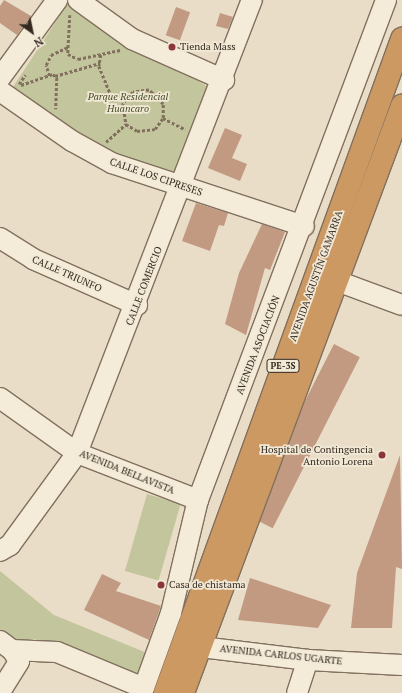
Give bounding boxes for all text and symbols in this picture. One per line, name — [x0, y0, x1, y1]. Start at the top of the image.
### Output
north arrow — [12, 12, 52, 52]
text: N — [31, 34, 46, 50]
place label: Tienda Mass — [180, 41, 236, 53]
marker: Tienda Mass — [167, 42, 177, 52]
park label: Parque Residencial Huancaro — [88, 90, 168, 114]
street label: CALLE LOS CIPRESES — [108, 155, 204, 199]
street label: AVENIDA AGUSTÍN GAMARRA — [287, 209, 345, 343]
street label: CALLE COMERCIO — [123, 245, 165, 327]
street label: CALLE TRIUNFO — [30, 253, 104, 295]
street label: AVENIDA ASOCIACIÓN — [233, 294, 283, 396]
road number: PE-3S — [266, 359, 300, 373]
place label: Hospital de Contingencia Antonio Lorena — [261, 443, 373, 466]
street label: AVENIDA BELLAVISTA — [78, 447, 176, 497]
marker: Hospital de Contingencia Antonio Lorena — [376, 449, 388, 461]
place label: Casa de chistama — [169, 579, 246, 591]
marker: Casa de chistama — [156, 580, 166, 590]
street label: AVENIDA CARLOS UGARTE — [219, 643, 343, 667]

